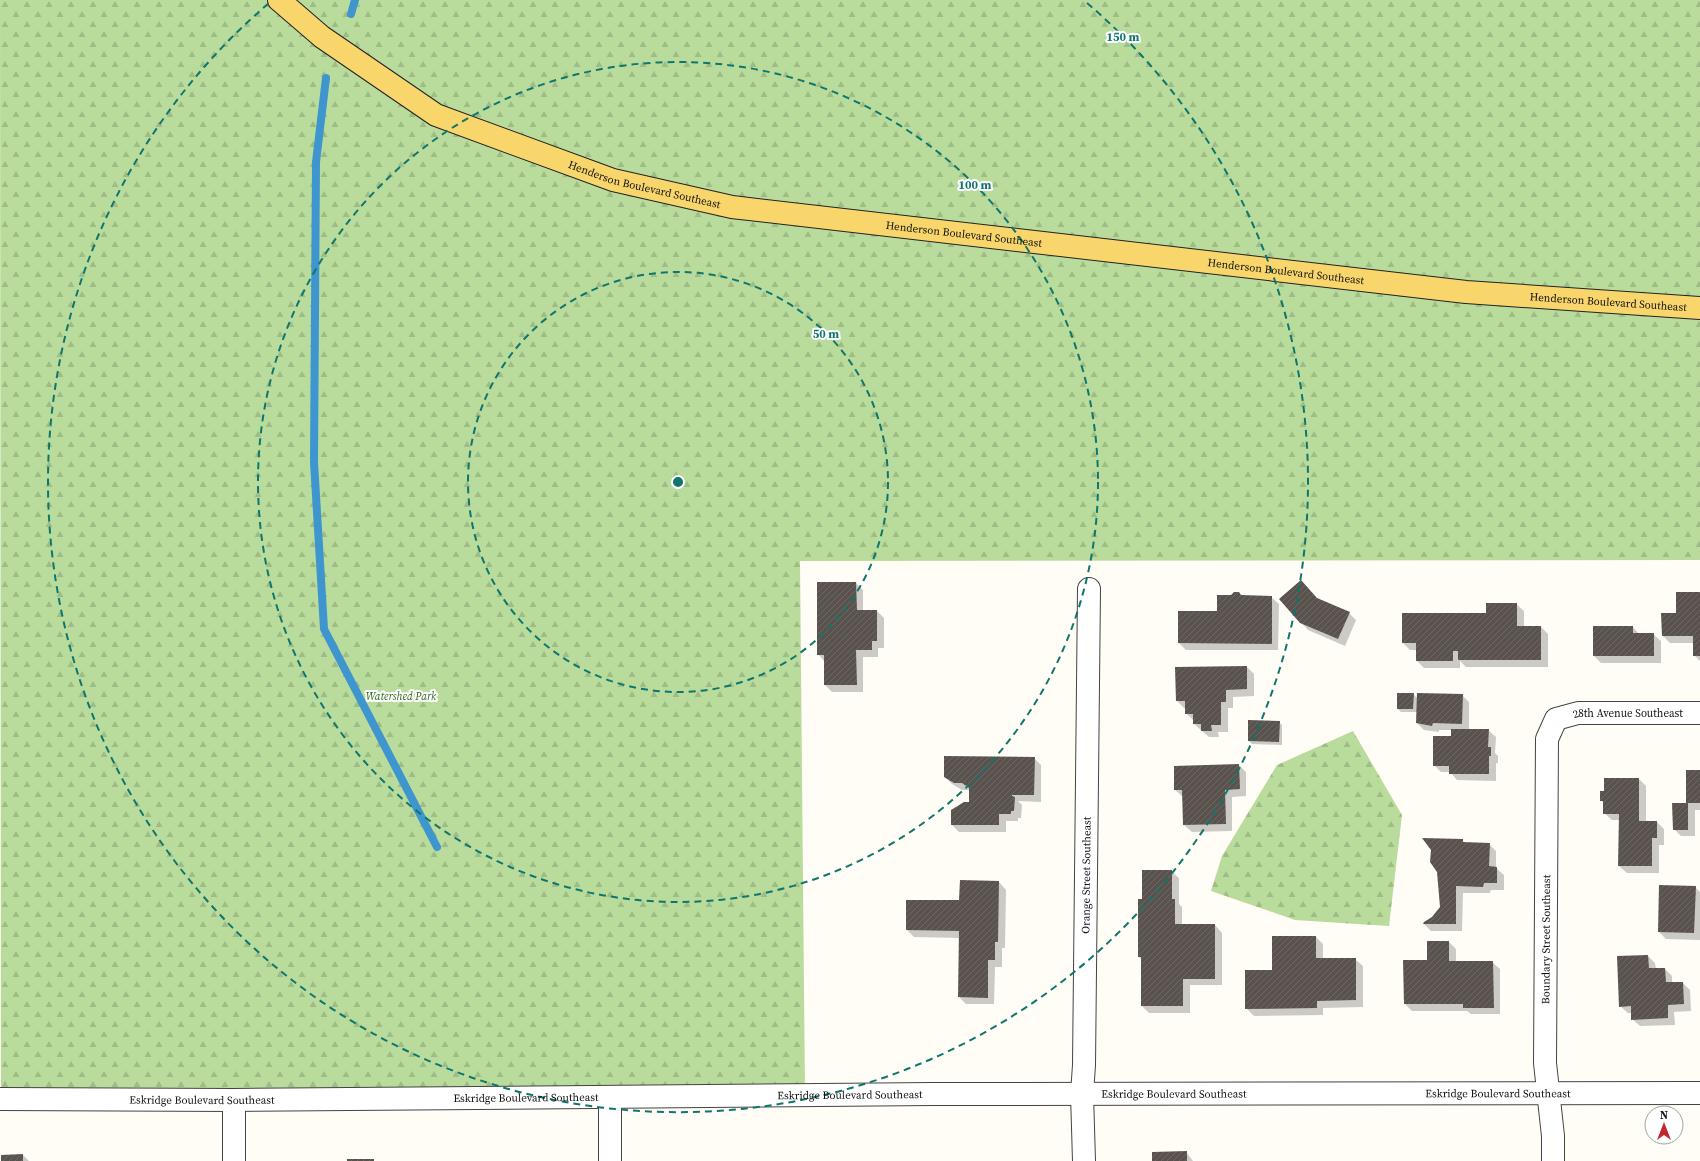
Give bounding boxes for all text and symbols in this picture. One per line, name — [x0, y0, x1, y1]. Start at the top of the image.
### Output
text: 150 m — [1107, 29, 1140, 45]
street label: Henderson Boulevard Southeast — [566, 157, 722, 212]
text: 100 m — [959, 177, 992, 193]
street label: Henderson Boulevard Southeast — [885, 218, 1043, 251]
street label: Henderson Boulevard Southeast — [1207, 255, 1365, 288]
street label: Henderson Boulevard Southeast — [1529, 289, 1688, 315]
text: 50 m — [813, 326, 839, 342]
centre of rings — [671, 475, 685, 489]
park label: Watershed Park — [366, 689, 437, 704]
street label: 28th Avenue Southeast — [1571, 706, 1683, 722]
street label: Orange Street Southeast — [1078, 816, 1095, 934]
street label: Boundary Street Southeast — [1538, 874, 1554, 1004]
street label: Eskridge Boulevard Southeast — [1425, 1086, 1571, 1101]
street label: Eskridge Boulevard Southeast — [777, 1087, 923, 1103]
street label: Eskridge Boulevard Southeast — [1101, 1087, 1247, 1102]
street label: Eskridge Boulevard Southeast — [453, 1090, 599, 1106]
street label: Eskridge Boulevard Southeast — [129, 1093, 275, 1108]
north arrow — [1644, 1105, 1684, 1145]
text: N — [1660, 1108, 1668, 1123]

